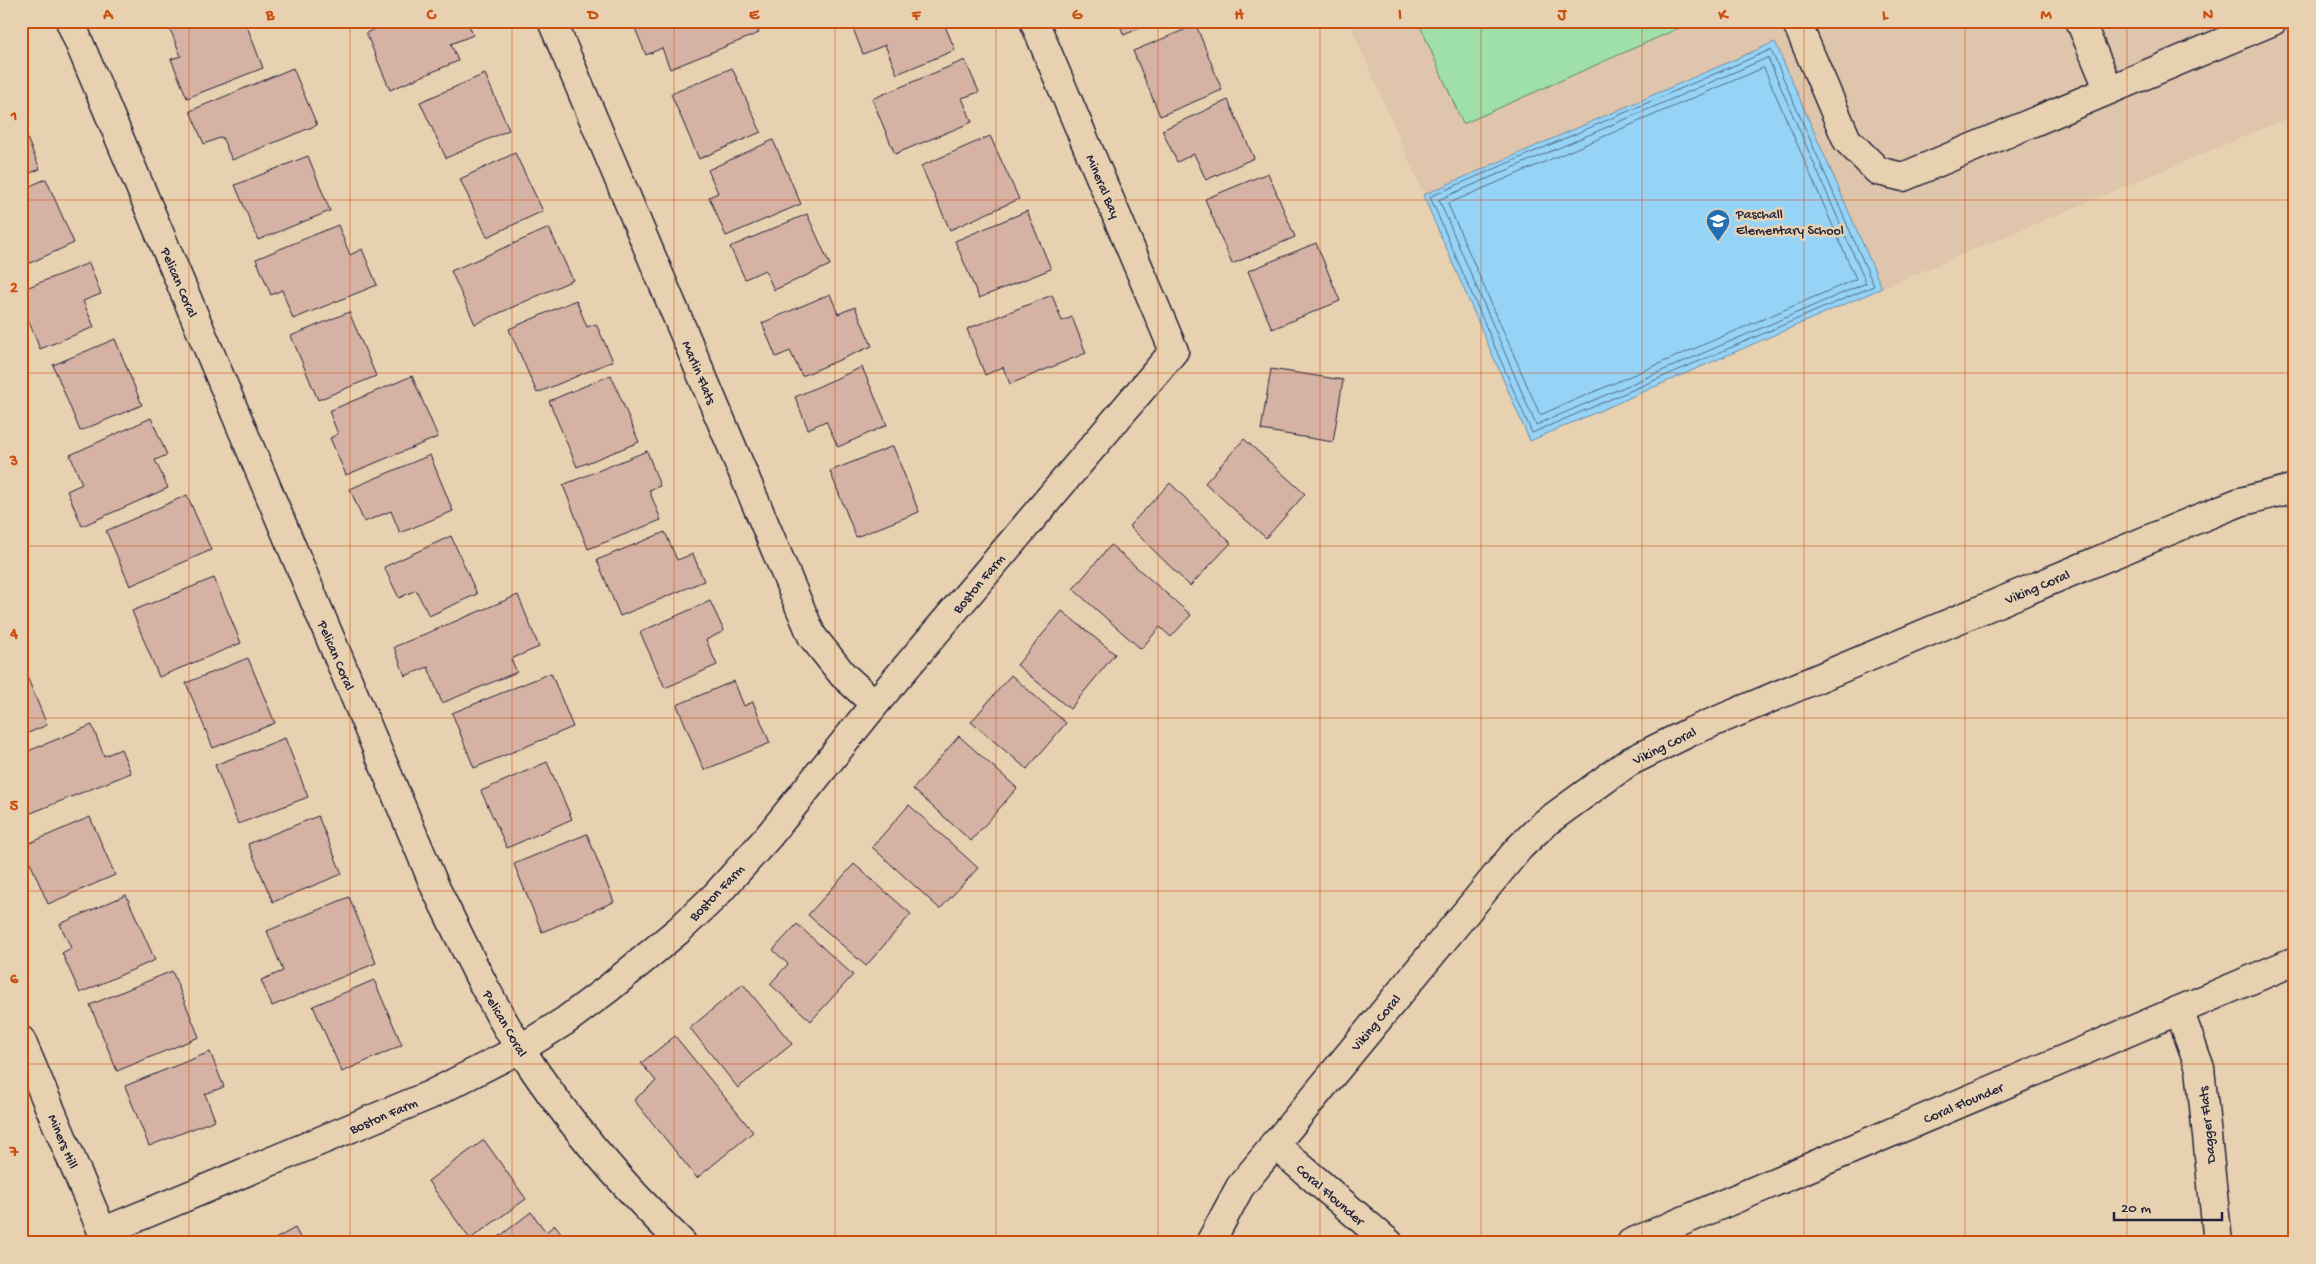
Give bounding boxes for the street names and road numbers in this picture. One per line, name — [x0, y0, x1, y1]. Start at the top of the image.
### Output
street label: Mineral Bay — [1081, 153, 1123, 221]
street label: Pelican Coral — [155, 245, 200, 320]
street label: Marlin Flats — [677, 339, 719, 408]
street label: Boston Farm — [950, 551, 1010, 619]
street label: Viking Coral — [2002, 567, 2073, 610]
street label: Pelican Coral — [312, 618, 357, 693]
street label: Viking Coral — [1630, 725, 1700, 770]
street label: Boston Farm — [686, 862, 749, 926]
street label: Pelican Coral — [477, 987, 530, 1061]
street label: Viking Coral — [1348, 992, 1406, 1056]
street label: Coral Flounder — [1921, 1079, 2007, 1129]
street label: Dagger Flats — [2196, 1085, 2221, 1165]
street label: Boston Farm — [346, 1095, 421, 1140]
street label: Miners Hill — [43, 1112, 81, 1172]
street label: Coral Flounder — [1292, 1162, 1368, 1231]

